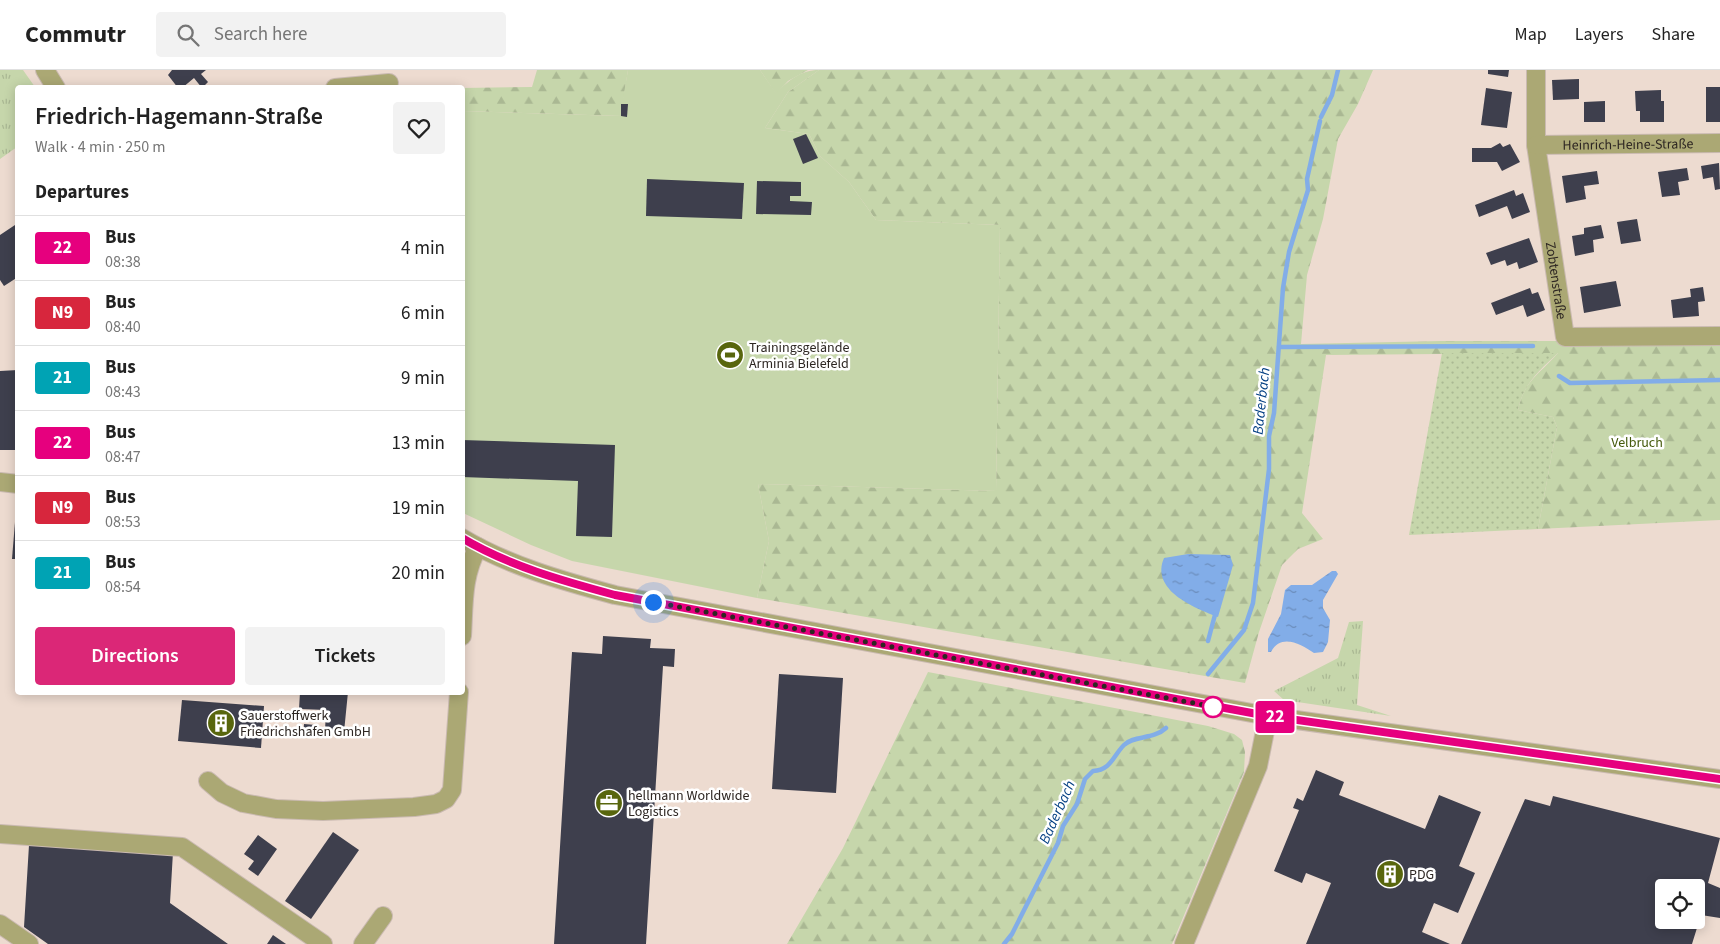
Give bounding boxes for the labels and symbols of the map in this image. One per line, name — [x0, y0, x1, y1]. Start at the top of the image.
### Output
street label: Heinrich-Heine-Straße — [1562, 134, 1694, 156]
street label: Zobtenstraße — [1540, 240, 1571, 321]
place label: Trainingsgelände Arminia Bielefeld — [749, 338, 849, 374]
sports icon: Trainingsgelände Arminia Bielefeld — [715, 340, 745, 370]
water label: Baderbach — [1248, 366, 1275, 436]
park label: Velbruch — [1611, 433, 1663, 453]
your location — [641, 590, 666, 615]
unlabelled marker — [1202, 696, 1224, 718]
line badge: 22 — [1252, 701, 1298, 733]
place label: Sauerstoffwerk Friedrichshafen GmbH — [240, 706, 371, 742]
building icon: Sauerstoffwerk Friedrichshafen GmbH — [206, 708, 236, 738]
water label: Baderbach — [1034, 777, 1081, 847]
place label: hellmann Worldwide Logistics — [628, 786, 750, 822]
office icon: hellmann Worldwide Logistics — [594, 788, 624, 818]
building icon: PDG — [1375, 859, 1405, 889]
place label: PDG — [1409, 865, 1434, 885]

